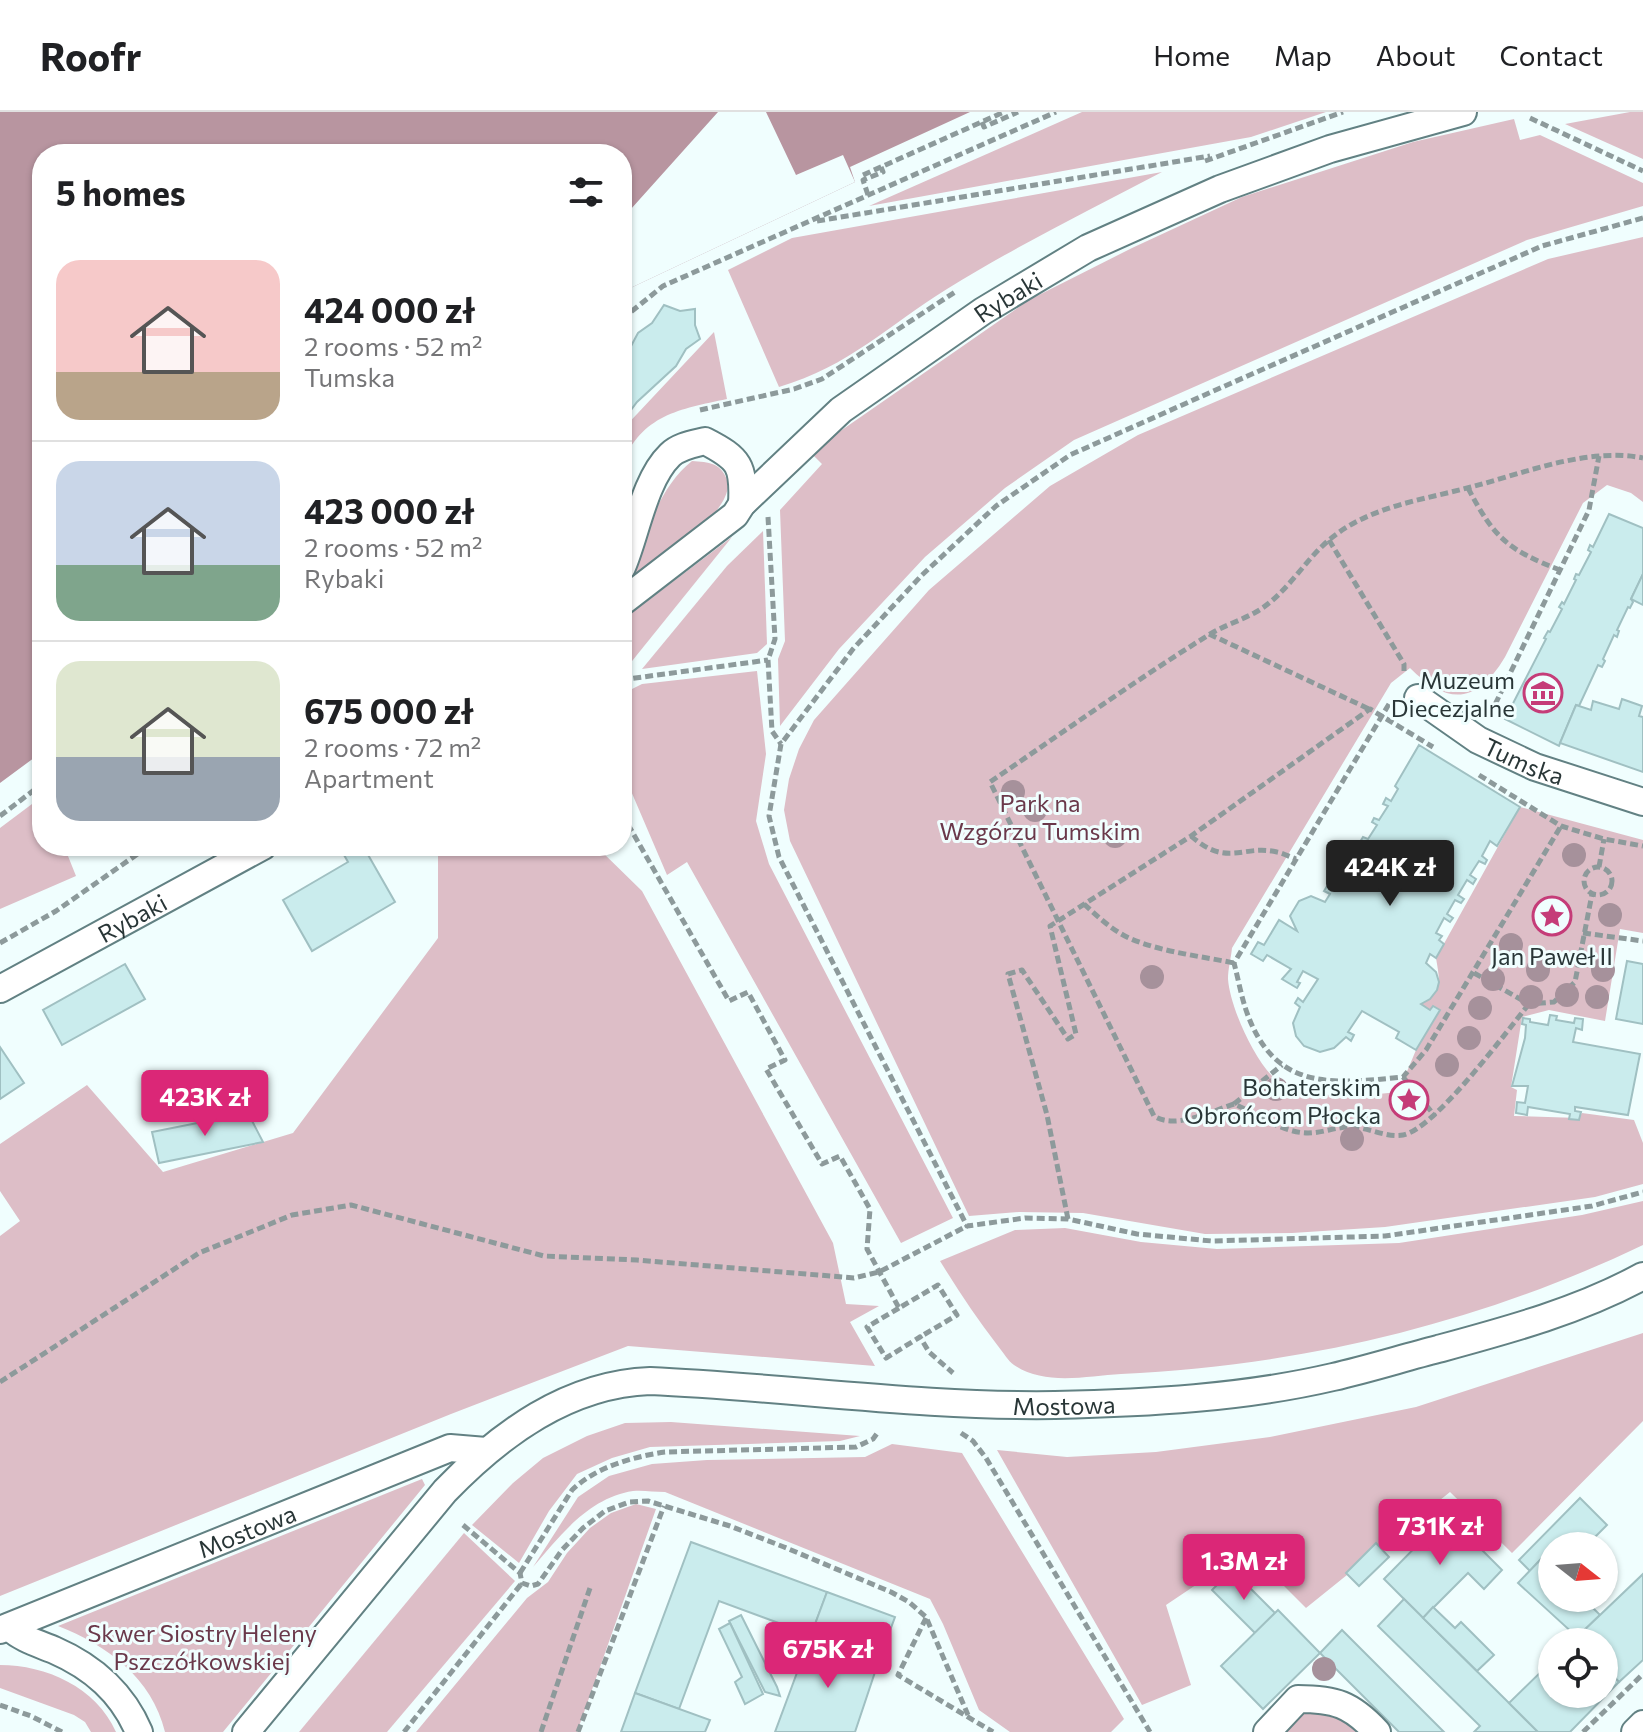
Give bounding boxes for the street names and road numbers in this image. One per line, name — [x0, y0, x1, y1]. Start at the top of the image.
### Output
street label: Rybaki — [968, 265, 1047, 328]
street label: Tumska — [1480, 731, 1568, 790]
street label: Rybaki — [92, 887, 171, 948]
street label: Mostowa — [1012, 1389, 1116, 1420]
street label: Mostowa — [193, 1498, 300, 1563]

